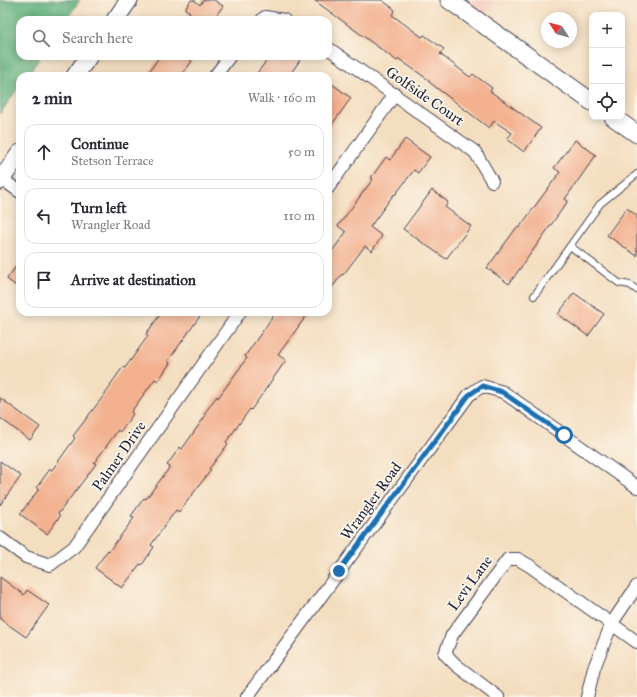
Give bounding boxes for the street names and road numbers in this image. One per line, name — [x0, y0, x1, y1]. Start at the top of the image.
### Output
street label: Golfside Court — [383, 63, 468, 130]
street label: Palmer Drive — [88, 418, 150, 494]
street label: Wrangler Road — [337, 458, 406, 543]
street label: Levi Lane — [444, 552, 496, 614]

